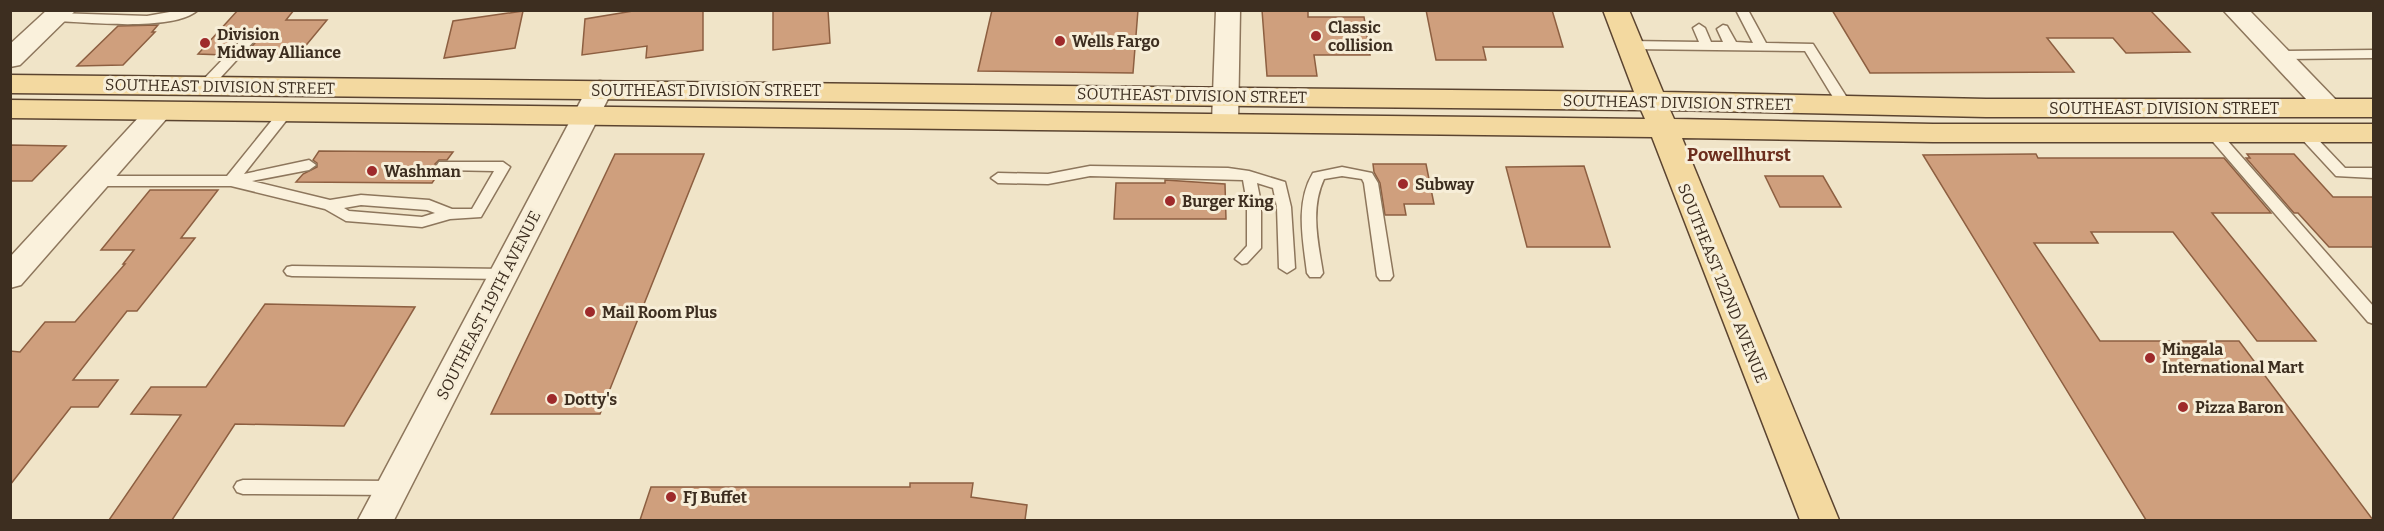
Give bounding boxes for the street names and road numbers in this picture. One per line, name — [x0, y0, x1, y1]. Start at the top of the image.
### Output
street label: SOUTHEAST DIVISION STREET — [105, 75, 335, 98]
street label: SOUTHEAST DIVISION STREET — [591, 81, 821, 100]
street label: SOUTHEAST DIVISION STREET — [1077, 84, 1307, 107]
street label: SOUTHEAST DIVISION STREET — [1563, 91, 1793, 114]
street label: SOUTHEAST DIVISION STREET — [2049, 99, 2279, 118]
street label: SOUTHEAST 122ND AVENUE — [1674, 181, 1771, 386]
street label: SOUTHEAST 119TH AVENUE — [432, 208, 544, 403]

